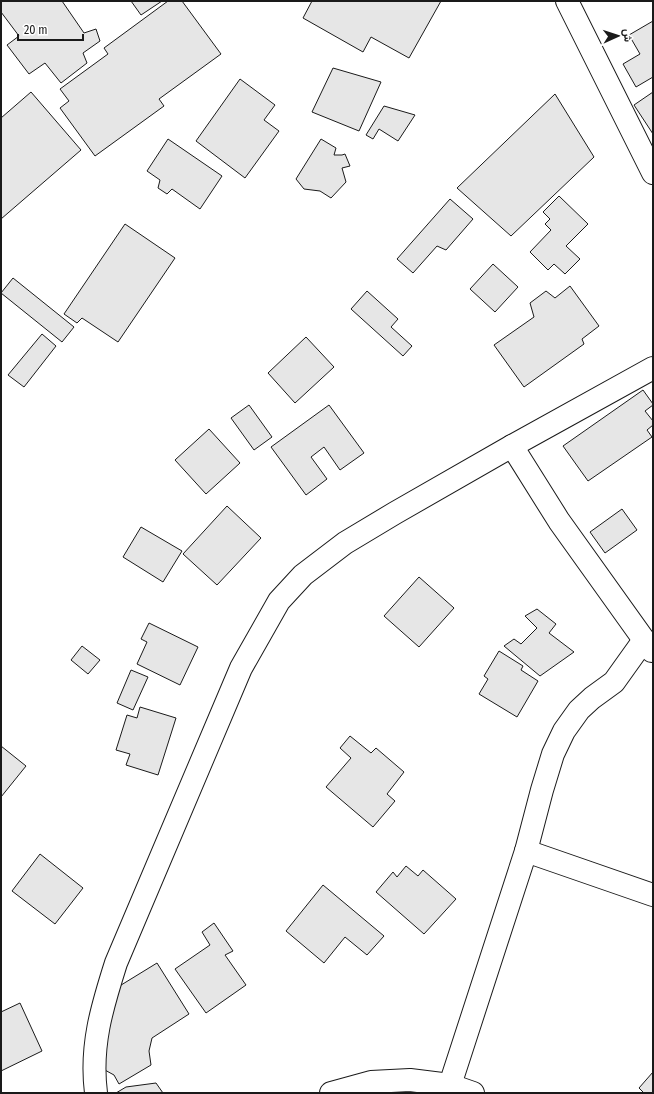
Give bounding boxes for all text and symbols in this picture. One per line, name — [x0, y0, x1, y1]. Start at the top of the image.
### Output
scale bar — [18, 16, 83, 42]
north arrow — [598, 16, 638, 56]
text: 20 m — [24, 23, 48, 37]
text: ش — [621, 29, 634, 42]

